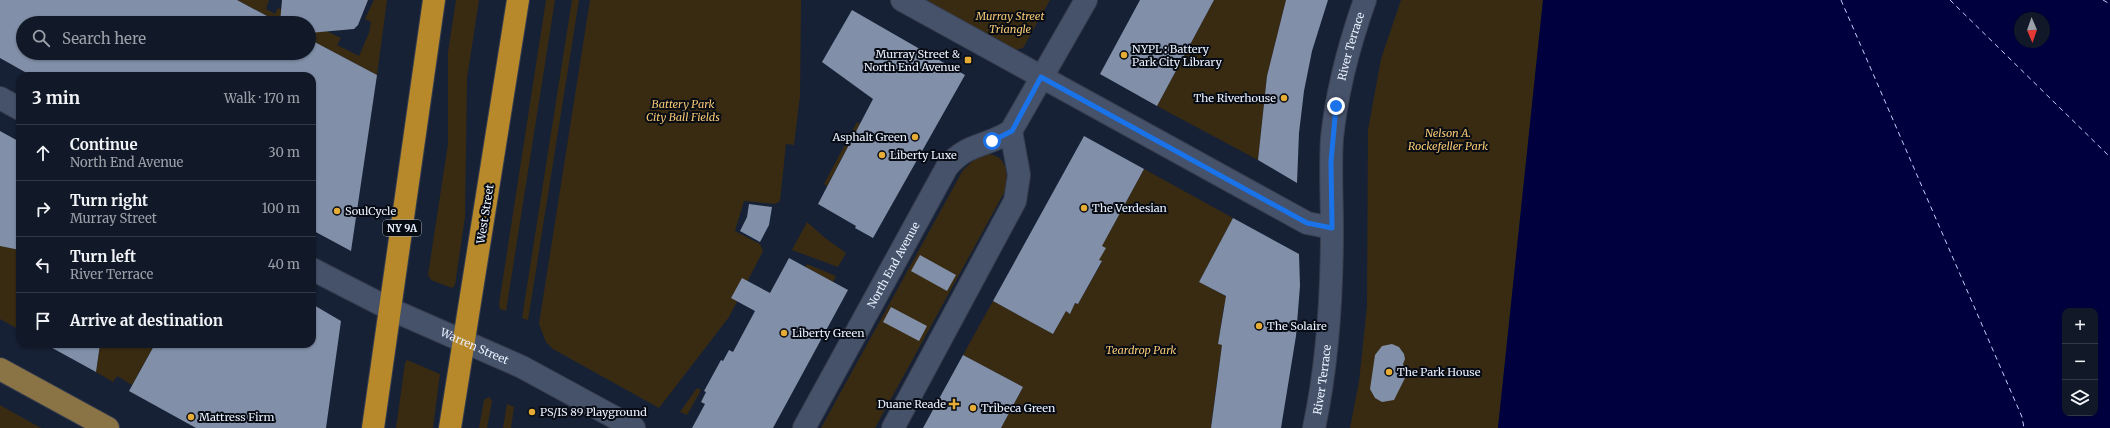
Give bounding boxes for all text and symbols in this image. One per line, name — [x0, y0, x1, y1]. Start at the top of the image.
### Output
park label: Murray Street Triangle — [975, 9, 1044, 36]
street label: River Terrace — [1335, 10, 1367, 82]
north arrow — [2014, 12, 2050, 48]
search box — [16, 16, 316, 60]
icon: search — [30, 27, 52, 49]
text: Search here — [62, 29, 146, 48]
place label: NYPL : Battery Park City Library — [1132, 42, 1222, 69]
place label: Murray Street & North End Avenue — [864, 47, 961, 74]
marker: NYPL : Battery Park City Library — [1119, 50, 1129, 60]
marker: Murray Street & North End Avenue — [963, 55, 973, 65]
text: 3 min — [32, 87, 80, 109]
text: Walk · 170 m — [224, 90, 300, 107]
place label: The Riverhouse — [1193, 91, 1276, 105]
marker: The Riverhouse — [1279, 93, 1289, 103]
park label: Battery Park City Ball Fields — [646, 97, 720, 124]
route end — [1327, 97, 1345, 115]
park label: Nelson A. Rockefeller Park — [1408, 126, 1488, 153]
place label: Asphalt Green — [831, 130, 908, 144]
marker: Asphalt Green — [910, 132, 920, 142]
route start — [983, 132, 1001, 150]
text: Continue — [70, 135, 138, 154]
icon: ahead — [32, 142, 54, 164]
text: 30 m — [268, 144, 300, 161]
place label: Liberty Luxe — [890, 148, 957, 162]
marker: Liberty Luxe — [877, 150, 887, 160]
text: North End Avenue — [70, 154, 183, 171]
street label: West Street — [473, 183, 497, 246]
text: Turn right — [70, 191, 148, 210]
icon: right — [32, 198, 54, 220]
text: 100 m — [262, 200, 300, 217]
place label: The Verdesian — [1092, 201, 1168, 215]
marker: The Verdesian — [1079, 203, 1089, 213]
place label: SoulCycle — [345, 204, 396, 218]
marker: SoulCycle — [332, 206, 342, 216]
text: Murray Street — [70, 210, 157, 227]
street label: North End Avenue — [864, 219, 923, 310]
road number: NY 9A — [383, 220, 421, 236]
text: Turn left — [70, 247, 136, 266]
icon: left — [32, 254, 54, 276]
text: 40 m — [268, 256, 300, 273]
text: River Terrace — [70, 266, 153, 283]
map controls — [2062, 308, 2098, 416]
button: + — [2062, 308, 2098, 344]
icon: arrive — [32, 310, 54, 332]
text: Arrive at destination — [70, 311, 223, 330]
place label: The Solaire — [1267, 319, 1327, 333]
marker: The Solaire — [1254, 321, 1264, 331]
street label: Warren Street — [437, 325, 512, 368]
place label: Liberty Green — [792, 326, 865, 340]
marker: Liberty Green — [779, 328, 789, 338]
park label: Teardrop Park — [1106, 343, 1176, 357]
street label: River Terrace — [1310, 344, 1334, 416]
button: − — [2062, 344, 2098, 380]
place label: The Park House — [1397, 365, 1481, 379]
marker: The Park House — [1384, 367, 1394, 377]
button: layers — [2062, 380, 2098, 416]
place label: Duane Reade — [877, 397, 946, 411]
marker: Duane Reade — [949, 399, 959, 409]
place label: Tribeca Green — [981, 401, 1056, 415]
marker: Tribeca Green — [968, 403, 978, 413]
place label: PS/IS 89 Playground — [540, 405, 647, 419]
marker: PS/IS 89 Playground — [527, 407, 537, 417]
place label: Mattress Firm — [199, 410, 274, 424]
marker: Mattress Firm — [186, 412, 196, 422]

